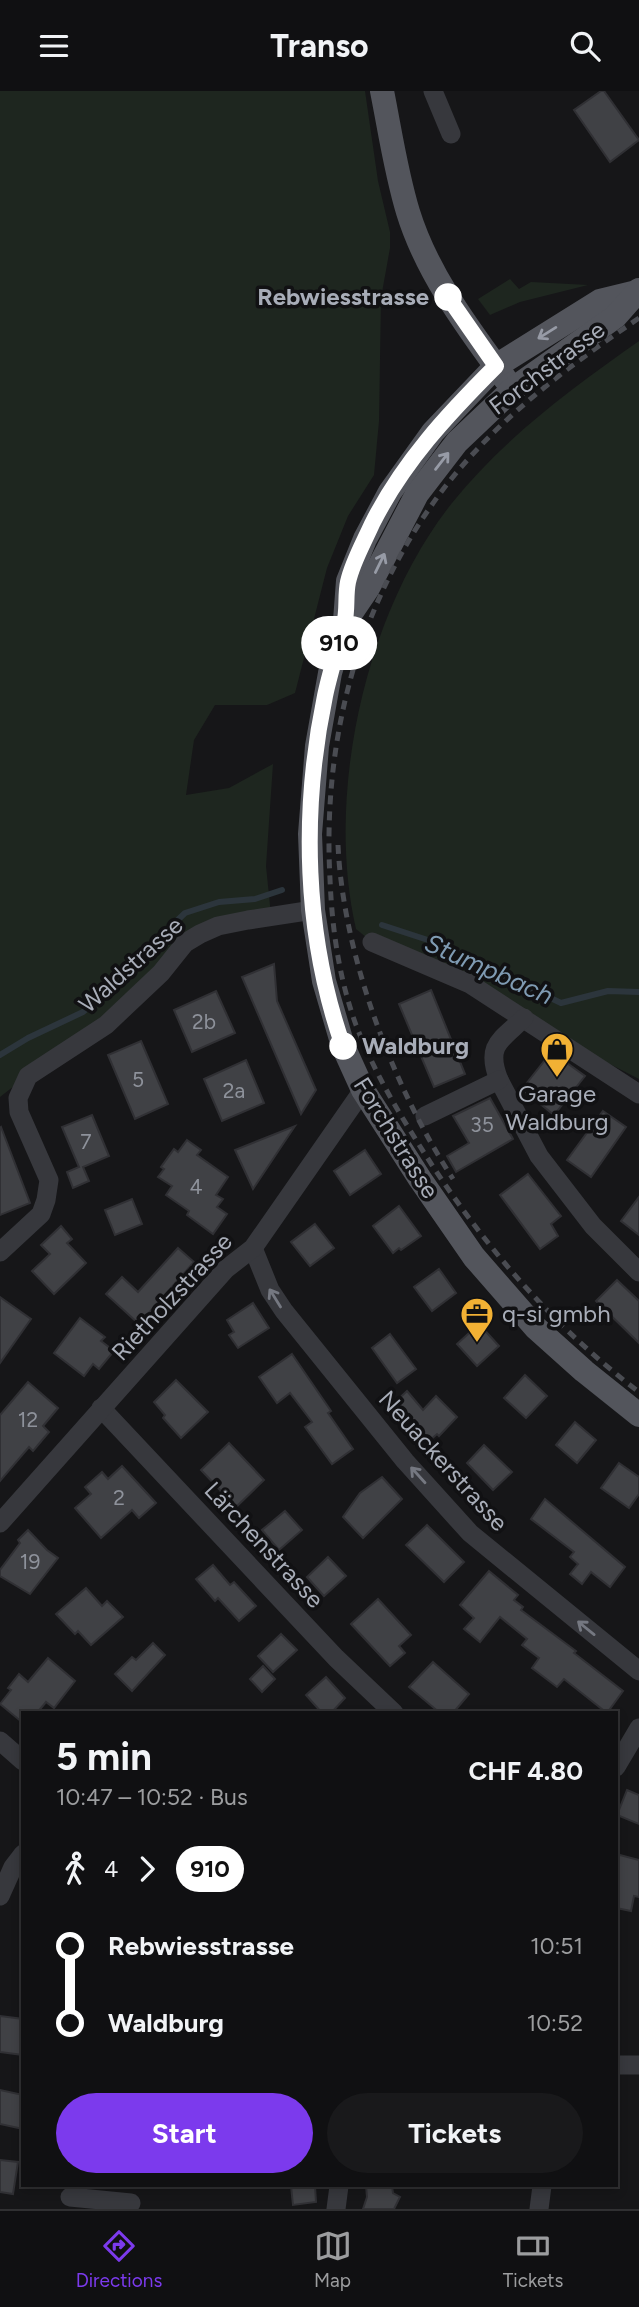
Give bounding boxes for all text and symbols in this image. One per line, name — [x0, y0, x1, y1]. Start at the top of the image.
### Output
icon: menu — [35, 27, 73, 65]
text: Transo — [270, 27, 369, 65]
icon: search — [566, 27, 604, 65]
place label: Rebwiesstrasse — [257, 282, 429, 311]
marker: Rebwiesstrasse — [435, 284, 461, 310]
street label: Forchstrasse — [483, 315, 610, 421]
one-way arrow — [538, 326, 558, 340]
one-way arrow — [434, 452, 449, 470]
one-way arrow — [374, 553, 387, 574]
line badge: 910 — [299, 620, 379, 666]
text: 910 — [319, 628, 359, 657]
street label: Waldstrasse — [73, 910, 189, 1019]
water label: Stumpbach — [420, 926, 558, 1012]
house number: 2b — [192, 1009, 216, 1034]
shop icon: Garage Waldburg — [538, 1030, 576, 1079]
place label: Waldburg — [362, 1031, 469, 1060]
marker: Waldburg — [330, 1033, 356, 1059]
house number: 5 — [132, 1067, 144, 1092]
street label: Forchstrasse — [348, 1072, 445, 1204]
house number: 2a — [223, 1078, 245, 1103]
place label: Garage Waldburg — [505, 1079, 609, 1136]
house number: 35 — [470, 1112, 494, 1137]
house number: 7 — [80, 1129, 92, 1154]
house number: 4 — [189, 1174, 203, 1199]
street label: Rietholzstrasse — [105, 1227, 238, 1366]
one-way arrow — [268, 1289, 282, 1309]
office icon: q-si gmbh — [458, 1295, 496, 1344]
place label: q-si gmbh — [502, 1299, 611, 1328]
street label: Neuackerstrasse — [373, 1384, 514, 1537]
house number: 12 — [18, 1407, 38, 1432]
one-way arrow — [410, 1467, 426, 1485]
street label: Lärchenstrasse — [199, 1476, 330, 1614]
house number: 2 — [113, 1485, 125, 1510]
house number: 19 — [20, 1549, 40, 1574]
one-way arrow — [578, 1620, 596, 1635]
text: 5 min — [56, 1734, 152, 1780]
text: CHF 4.80 — [468, 1755, 583, 1787]
text: 10:47 – 10:52 · Bus — [56, 1783, 248, 1811]
icon: walk — [56, 1850, 94, 1888]
icon: forward — [128, 1850, 166, 1888]
text: 910 — [190, 1854, 230, 1883]
text: 4 — [104, 1855, 118, 1883]
text: Rebwiesstrasse — [108, 1930, 294, 1962]
text: 10:51 — [530, 1932, 583, 1960]
text: Waldburg — [108, 2007, 224, 2039]
text: 10:52 — [527, 2009, 583, 2037]
button: Start — [56, 2093, 313, 2173]
button: Tickets — [327, 2093, 583, 2173]
tab: Directions — [76, 2227, 162, 2292]
tab: Map — [314, 2227, 352, 2292]
tab: Tickets — [503, 2227, 563, 2292]

